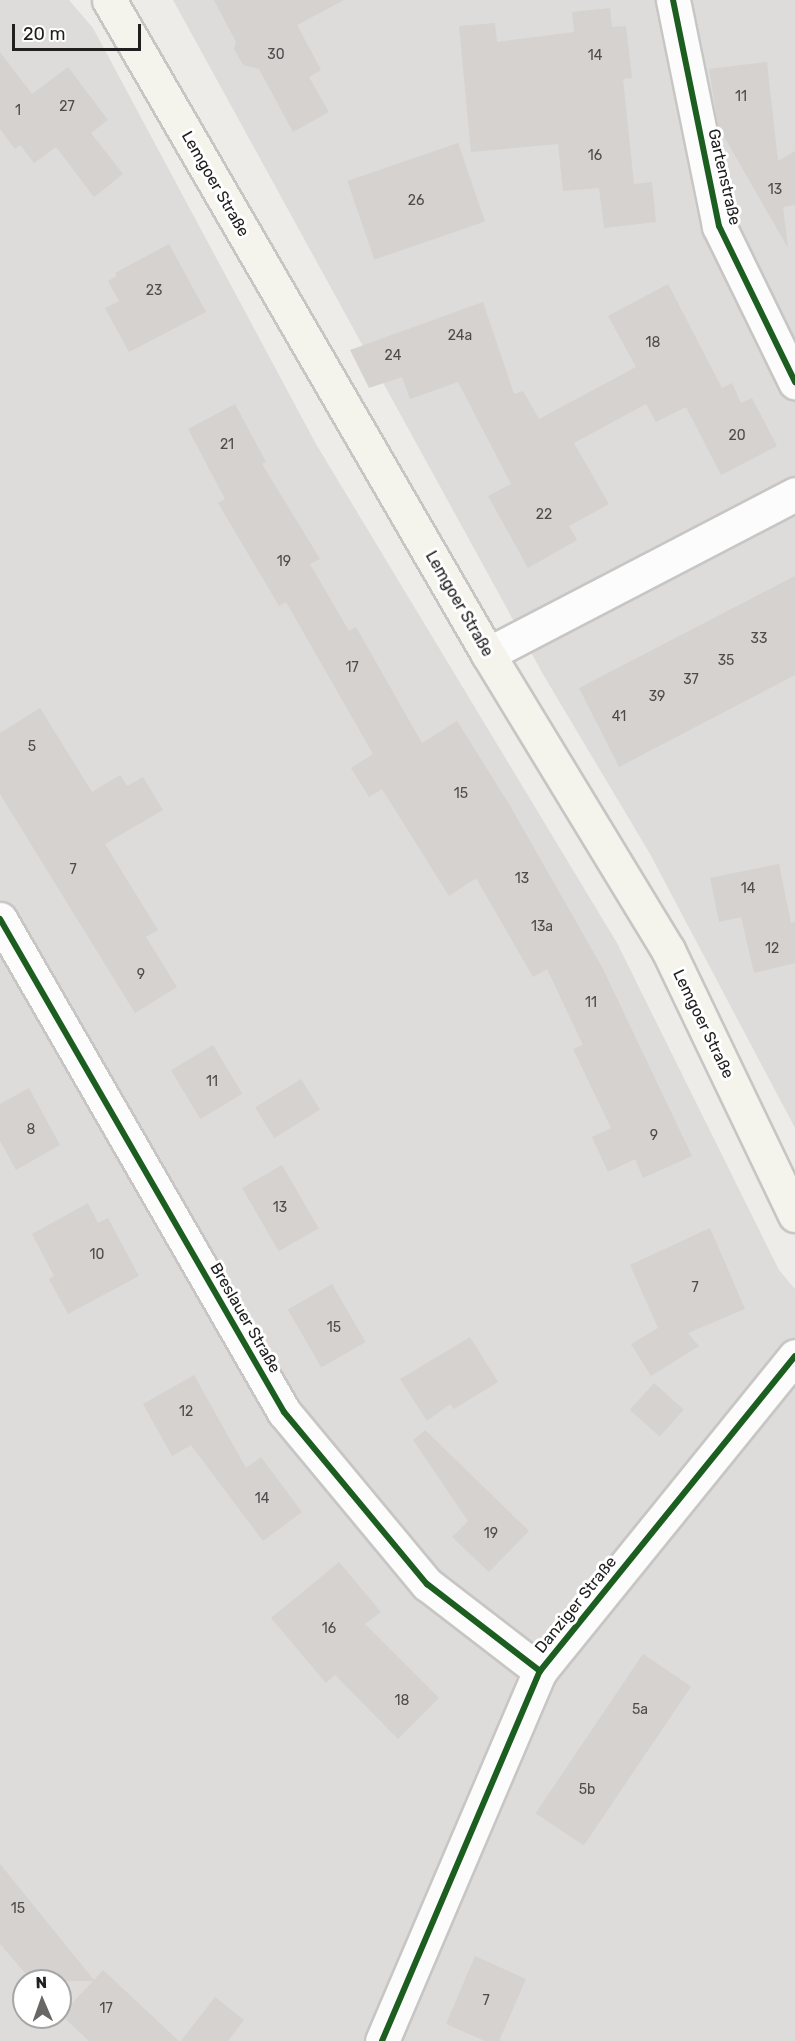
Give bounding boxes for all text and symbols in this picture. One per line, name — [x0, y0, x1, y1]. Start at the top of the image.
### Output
scale bar — [15, 12, 144, 50]
text: 20 m — [23, 23, 65, 45]
house number: 30 — [267, 47, 285, 63]
house number: 14 — [588, 48, 602, 64]
house number: 11 — [735, 89, 747, 105]
house number: 27 — [59, 99, 75, 115]
house number: 1 — [15, 103, 21, 119]
street label: Gartenstraße — [704, 127, 744, 227]
street label: Lemgoer Straße — [177, 128, 253, 240]
house number: 16 — [588, 148, 602, 164]
house number: 13 — [768, 182, 782, 198]
house number: 26 — [408, 193, 424, 209]
house number: 23 — [146, 283, 162, 299]
house number: 24a — [448, 328, 472, 344]
house number: 18 — [646, 335, 660, 351]
house number: 24 — [385, 348, 401, 364]
house number: 20 — [728, 428, 746, 444]
house number: 21 — [220, 437, 234, 453]
house number: 22 — [536, 507, 552, 523]
street label: Lemgoer Straße — [421, 548, 497, 660]
house number: 19 — [277, 554, 291, 570]
house number: 33 — [751, 631, 767, 647]
house number: 35 — [718, 653, 734, 669]
house number: 17 — [345, 660, 359, 676]
house number: 37 — [683, 672, 699, 688]
house number: 39 — [649, 689, 665, 705]
house number: 41 — [612, 709, 626, 725]
house number: 5 — [28, 739, 36, 755]
house number: 15 — [454, 786, 468, 802]
house number: 7 — [69, 862, 77, 878]
house number: 13 — [515, 871, 529, 887]
house number: 14 — [741, 881, 755, 897]
house number: 13a — [531, 919, 553, 935]
house number: 12 — [765, 941, 779, 957]
street label: Lemgoer Straße — [668, 966, 738, 1082]
house number: 9 — [137, 967, 145, 983]
house number: 11 — [585, 995, 597, 1011]
house number: 11 — [206, 1074, 218, 1090]
house number: 8 — [27, 1122, 35, 1138]
house number: 9 — [650, 1128, 658, 1144]
house number: 13 — [273, 1200, 287, 1216]
house number: 10 — [90, 1247, 104, 1263]
street label: Breslauer Straße — [206, 1259, 284, 1377]
house number: 7 — [691, 1280, 699, 1296]
house number: 15 — [327, 1320, 341, 1336]
house number: 12 — [179, 1404, 193, 1420]
house number: 14 — [255, 1491, 269, 1507]
house number: 19 — [484, 1526, 498, 1542]
street label: Danziger Straße — [531, 1553, 621, 1657]
house number: 16 — [322, 1621, 336, 1637]
house number: 18 — [395, 1693, 409, 1709]
house number: 5a — [632, 1702, 648, 1718]
house number: 5b — [579, 1782, 595, 1798]
house number: 15 — [11, 1901, 25, 1917]
north arrow — [12, 1969, 72, 2029]
text: N — [35, 1973, 48, 1992]
house number: 7 — [482, 1993, 490, 2009]
house number: 17 — [99, 2001, 113, 2017]

